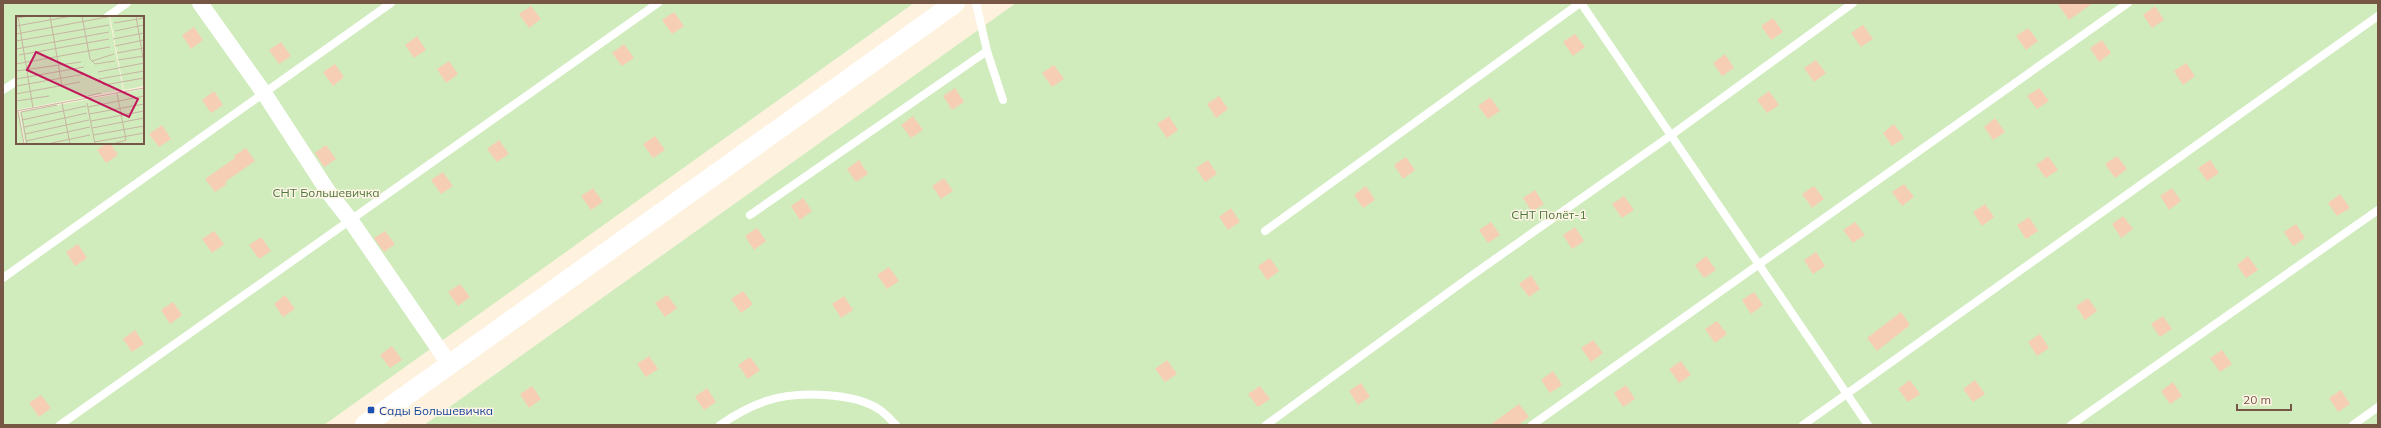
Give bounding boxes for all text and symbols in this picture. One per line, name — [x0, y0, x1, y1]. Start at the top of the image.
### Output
inset map — [16, 16, 144, 144]
park label: СНТ Большевичка — [272, 185, 380, 200]
park label: СНТ Полёт-1 — [1511, 207, 1587, 222]
scale bar — [2237, 386, 2291, 412]
text: 20 m — [2243, 392, 2271, 407]
place label: Сады Большевичка — [379, 403, 493, 418]
marker: Сады Большевичка — [366, 405, 376, 415]

